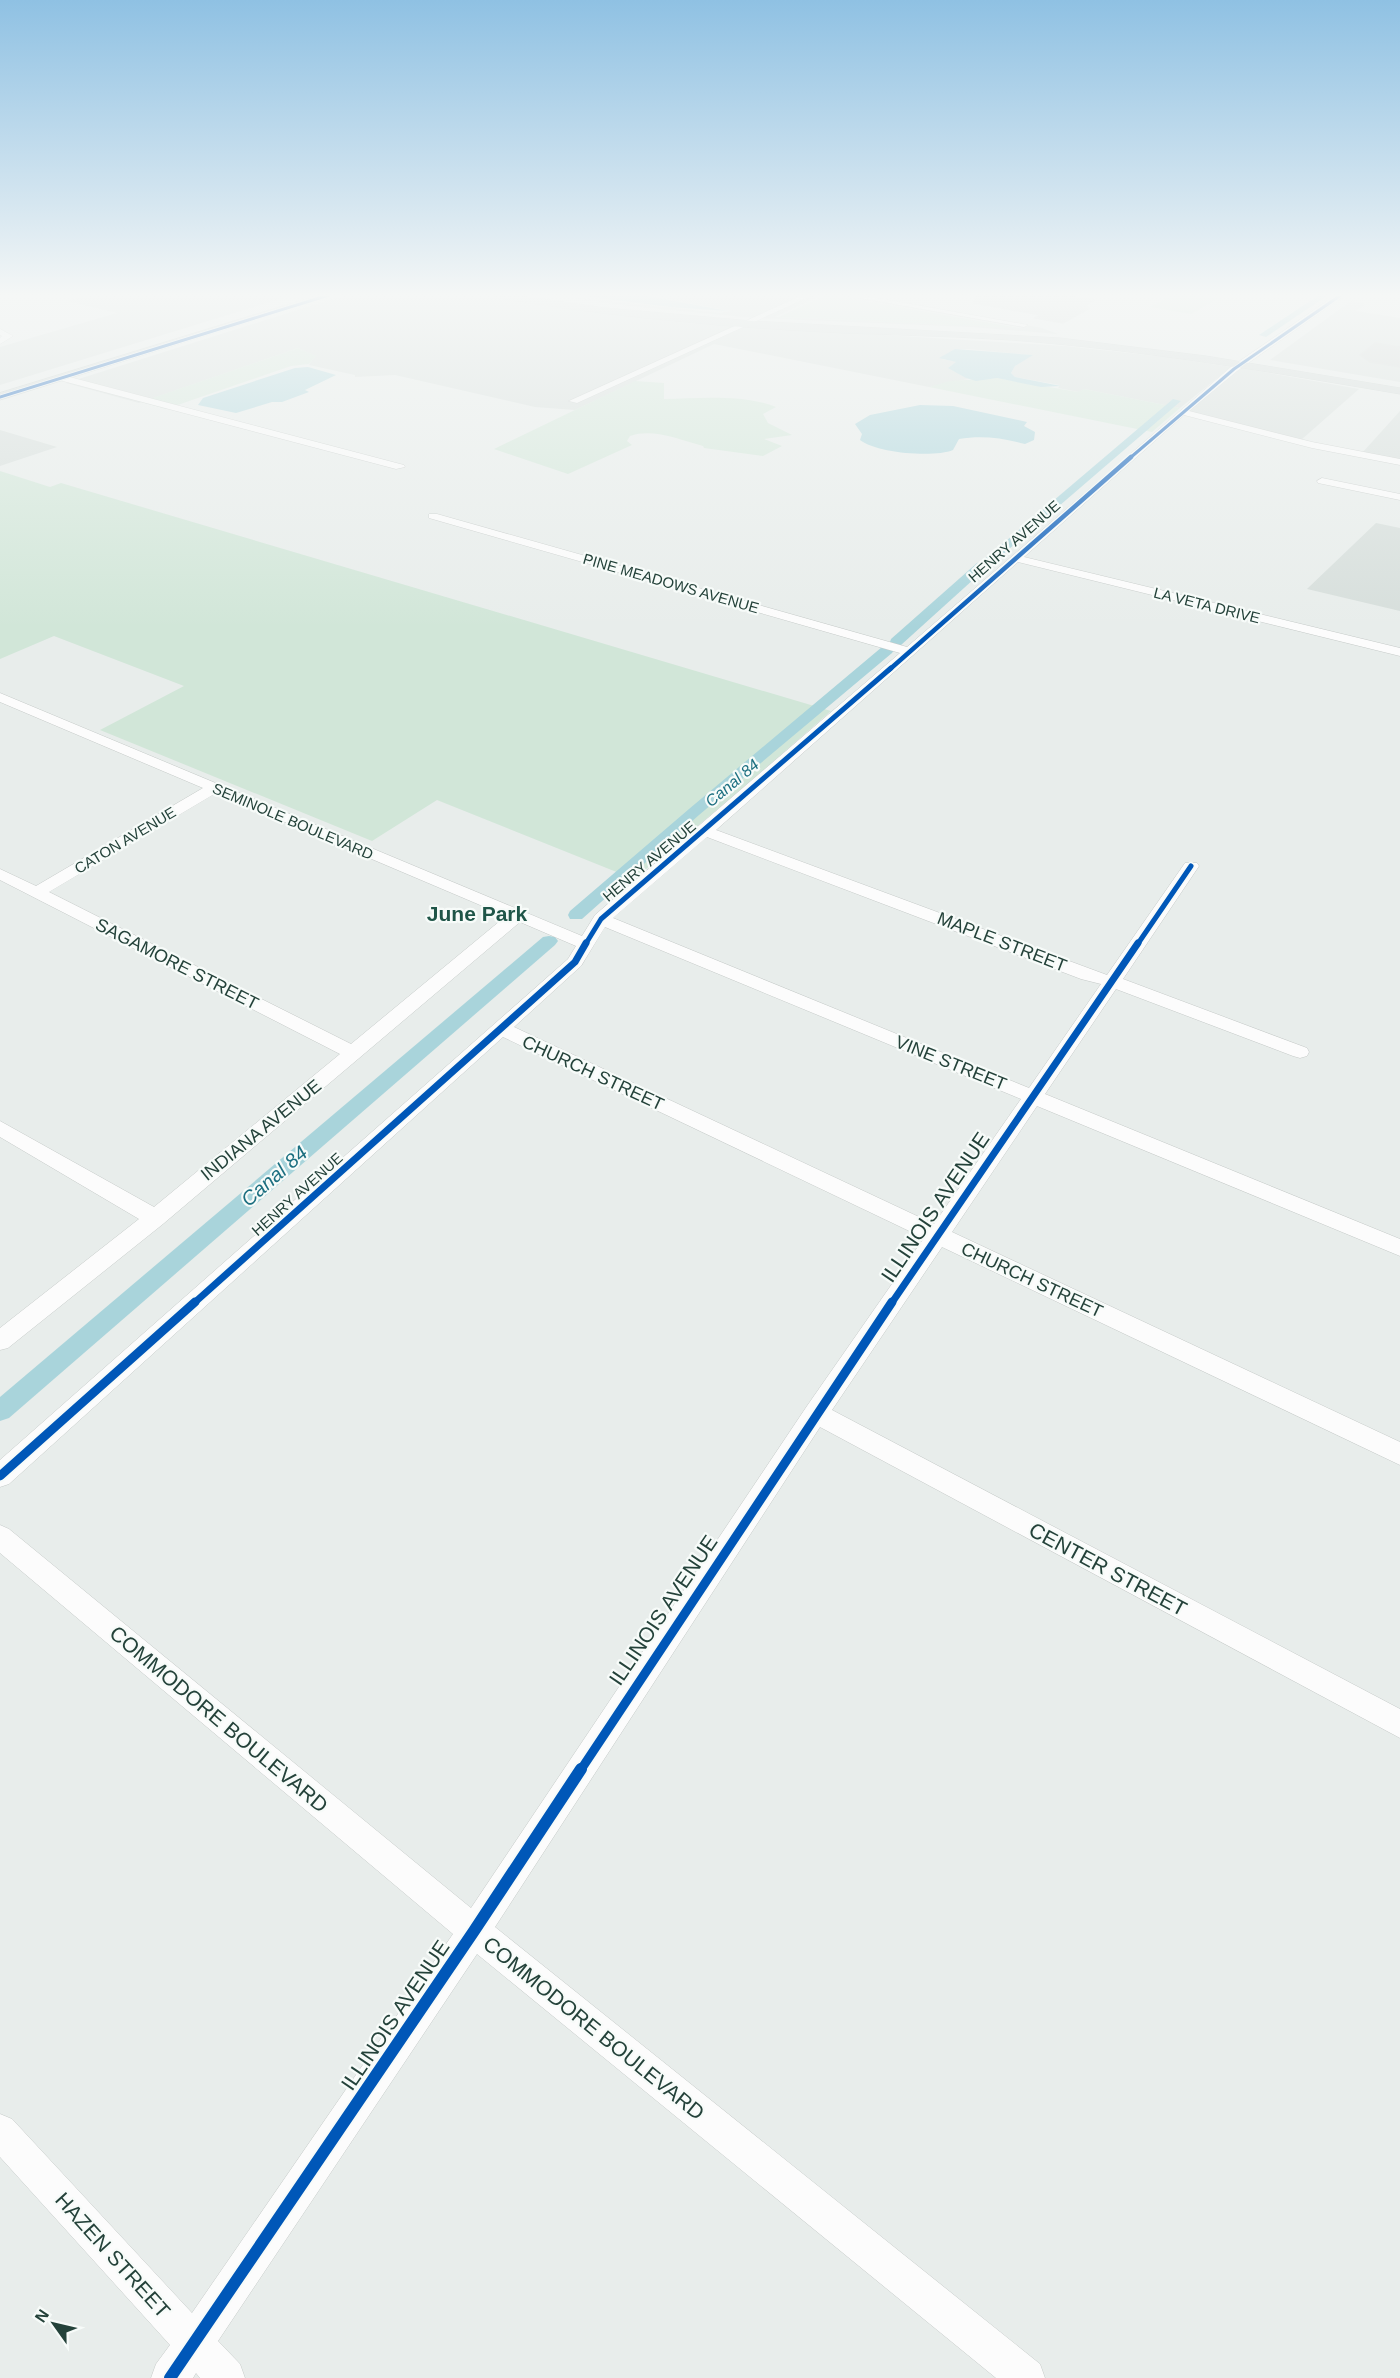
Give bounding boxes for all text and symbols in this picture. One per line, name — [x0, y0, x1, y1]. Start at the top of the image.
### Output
street label: HENRY AVENUE — [965, 497, 1063, 585]
street label: PINE MEADOWS AVENUE — [581, 550, 761, 616]
street label: LA VETA DRIVE — [1152, 584, 1262, 626]
water label: Canal 84 — [702, 756, 762, 810]
street label: SEMINOLE BOULEVARD — [210, 779, 376, 863]
street label: CATON AVENUE — [71, 803, 179, 877]
street label: HENRY AVENUE — [599, 817, 699, 905]
district label: June Park — [427, 902, 528, 925]
street label: MAPLE STREET — [934, 908, 1070, 976]
street label: SAGAMORE STREET — [92, 914, 262, 1014]
street label: CHURCH STREET — [519, 1031, 667, 1115]
street label: VINE STREET — [893, 1032, 1009, 1094]
street label: INDIANA AVENUE — [197, 1075, 325, 1185]
street label: ILLINOIS AVENUE — [876, 1128, 994, 1286]
water label: Canal 84 — [237, 1141, 311, 1211]
street label: HENRY AVENUE — [248, 1149, 346, 1239]
street label: CHURCH STREET — [958, 1238, 1106, 1322]
street label: CENTER STREET — [1025, 1518, 1191, 1620]
street label: ILLINOIS AVENUE — [604, 1531, 722, 1689]
street label: COMMODORE BOULEVARD — [105, 1621, 333, 1817]
street label: COMMODORE BOULEVARD — [479, 1932, 709, 2124]
street label: ILLINOIS AVENUE — [336, 1936, 454, 2094]
street label: HAZEN STREET — [51, 2188, 175, 2322]
north arrow — [24, 2294, 84, 2354]
text: N — [32, 2306, 52, 2325]

